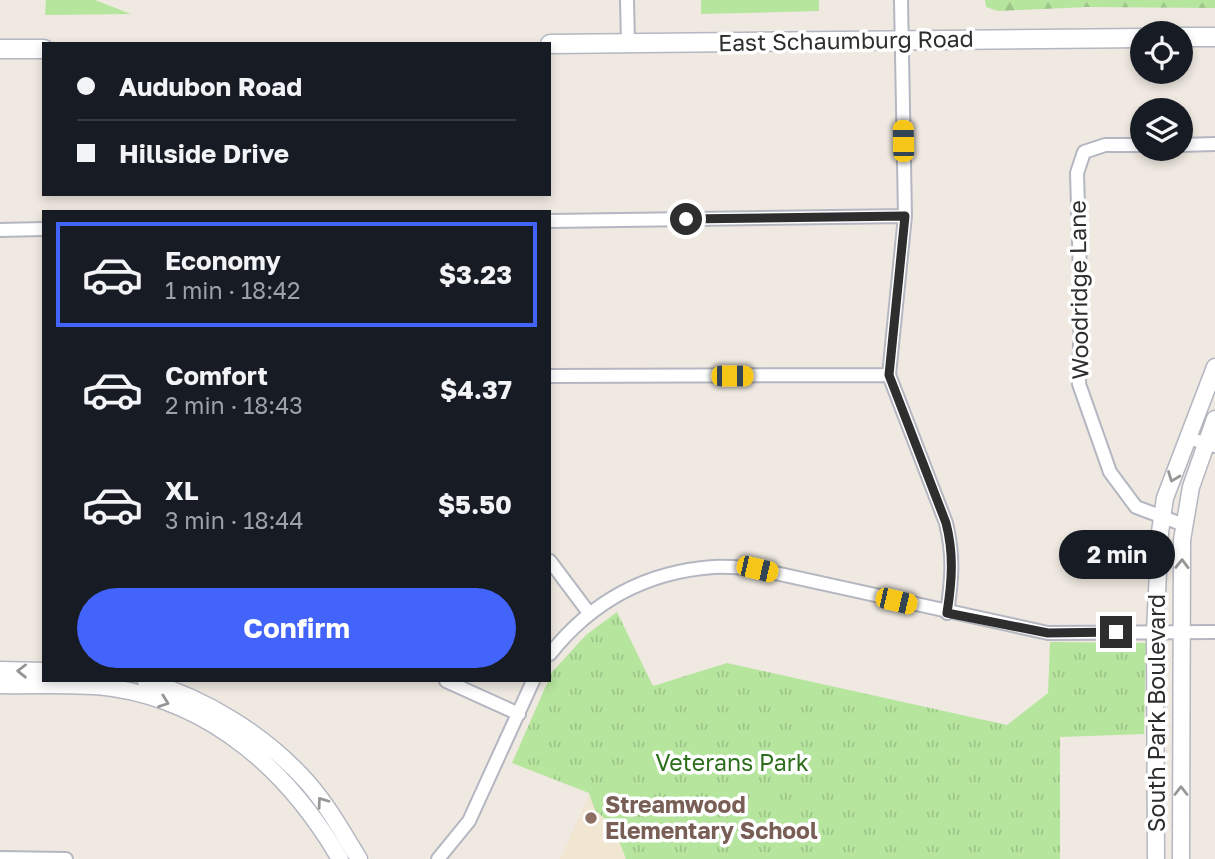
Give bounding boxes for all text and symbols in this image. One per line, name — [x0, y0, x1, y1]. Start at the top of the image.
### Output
map controls — [1130, 21, 1193, 161]
button: locate — [1130, 21, 1193, 84]
street label: East Schaumburg Road — [718, 24, 974, 56]
text: Audubon Road — [119, 71, 302, 102]
button: layers — [1130, 98, 1193, 161]
car — [893, 120, 914, 162]
text: Hillside Drive — [119, 138, 289, 169]
street label: Woodridge Lane — [1062, 200, 1094, 380]
route start — [670, 203, 702, 235]
icon: car — [81, 243, 144, 306]
text: Economy — [165, 245, 281, 276]
text: $3.23 — [439, 259, 512, 290]
text: 1 min · 18:42 — [165, 276, 300, 304]
icon: car — [81, 358, 144, 421]
text: Comfort — [165, 360, 268, 391]
car — [712, 366, 754, 387]
text: $4.37 — [440, 374, 512, 405]
text: 2 min · 18:43 — [165, 391, 303, 419]
one-way arrow — [1168, 471, 1182, 483]
icon: car — [81, 473, 144, 536]
text: XL — [165, 475, 199, 506]
text: $5.50 — [438, 489, 512, 520]
text: 3 min · 18:44 — [165, 506, 303, 534]
callout: 2 min — [1058, 530, 1174, 580]
text: 2 min — [1087, 540, 1147, 568]
car — [735, 554, 780, 584]
one-way arrow — [1174, 558, 1190, 568]
car — [874, 586, 919, 616]
button: Confirm — [77, 588, 516, 668]
street label: South Park Boulevard — [1142, 594, 1170, 832]
route end — [1100, 616, 1132, 648]
one-way arrow — [16, 663, 27, 678]
one-way arrow — [158, 694, 170, 708]
park label: Veterans Park — [655, 748, 809, 776]
one-way arrow — [1173, 785, 1189, 795]
place label: Streamwood Elementary School — [605, 790, 818, 844]
one-way arrow — [318, 797, 330, 810]
marker: Streamwood Elementary School — [583, 810, 599, 826]

